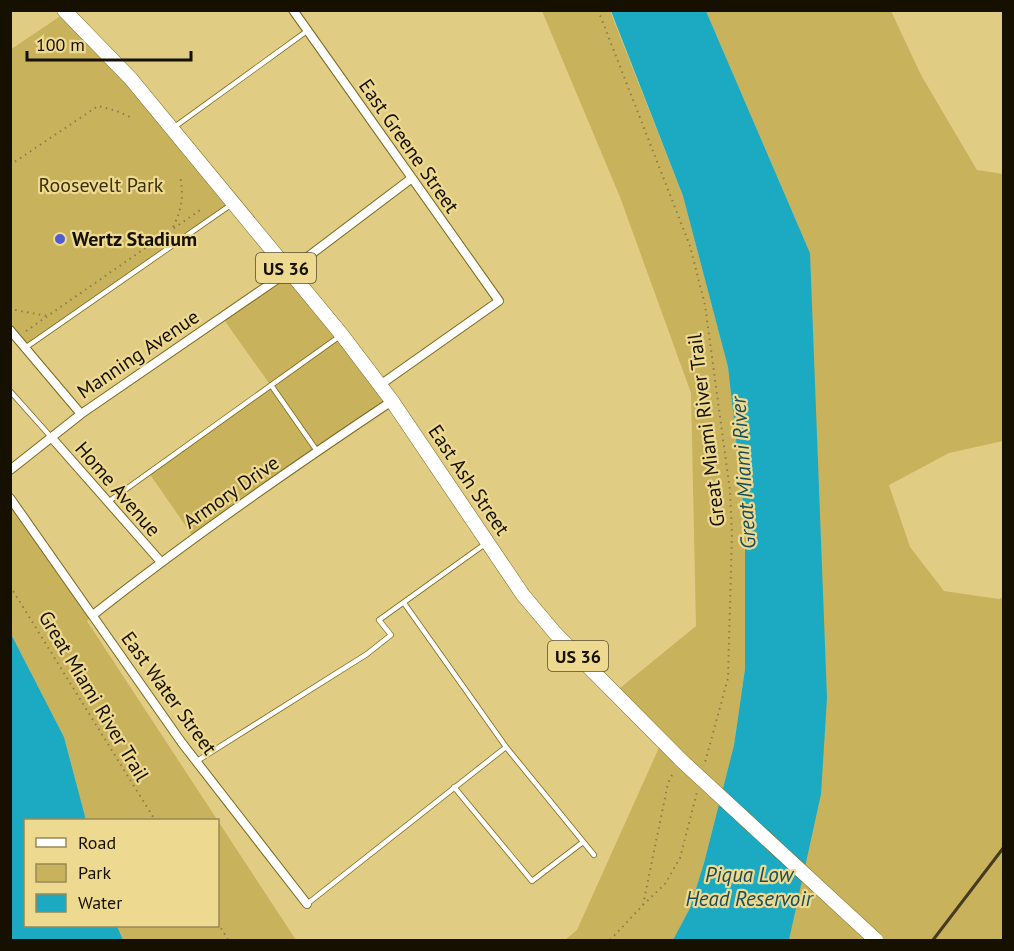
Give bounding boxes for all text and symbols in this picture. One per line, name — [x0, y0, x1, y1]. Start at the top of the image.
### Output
scale bar — [27, 24, 190, 62]
text: 100 m — [36, 33, 85, 56]
street label: East Greene Street — [353, 74, 465, 218]
park label: Roosevelt Park — [39, 172, 164, 198]
place label: Wertz Stadium — [72, 226, 197, 252]
marker: Wertz Stadium — [53, 232, 67, 246]
road number: US 36 — [256, 253, 316, 283]
street label: Manning Avenue — [72, 304, 204, 404]
street label: Great Miami River Trail — [681, 332, 731, 528]
water label: Great Miami River — [724, 394, 762, 550]
street label: East Ash Street — [422, 420, 516, 541]
street label: Home Avenue — [70, 436, 166, 542]
street label: Armory Drive — [178, 450, 284, 534]
street label: Great Miami River Trail — [33, 606, 155, 786]
street label: East Water Street — [115, 626, 223, 760]
road number: US 36 — [548, 641, 608, 671]
legend — [24, 819, 219, 927]
text: Road — [78, 831, 116, 854]
text: Park — [78, 861, 111, 884]
water label: Piqua Low Head Reservoir — [685, 861, 815, 912]
text: Water — [78, 891, 122, 914]

